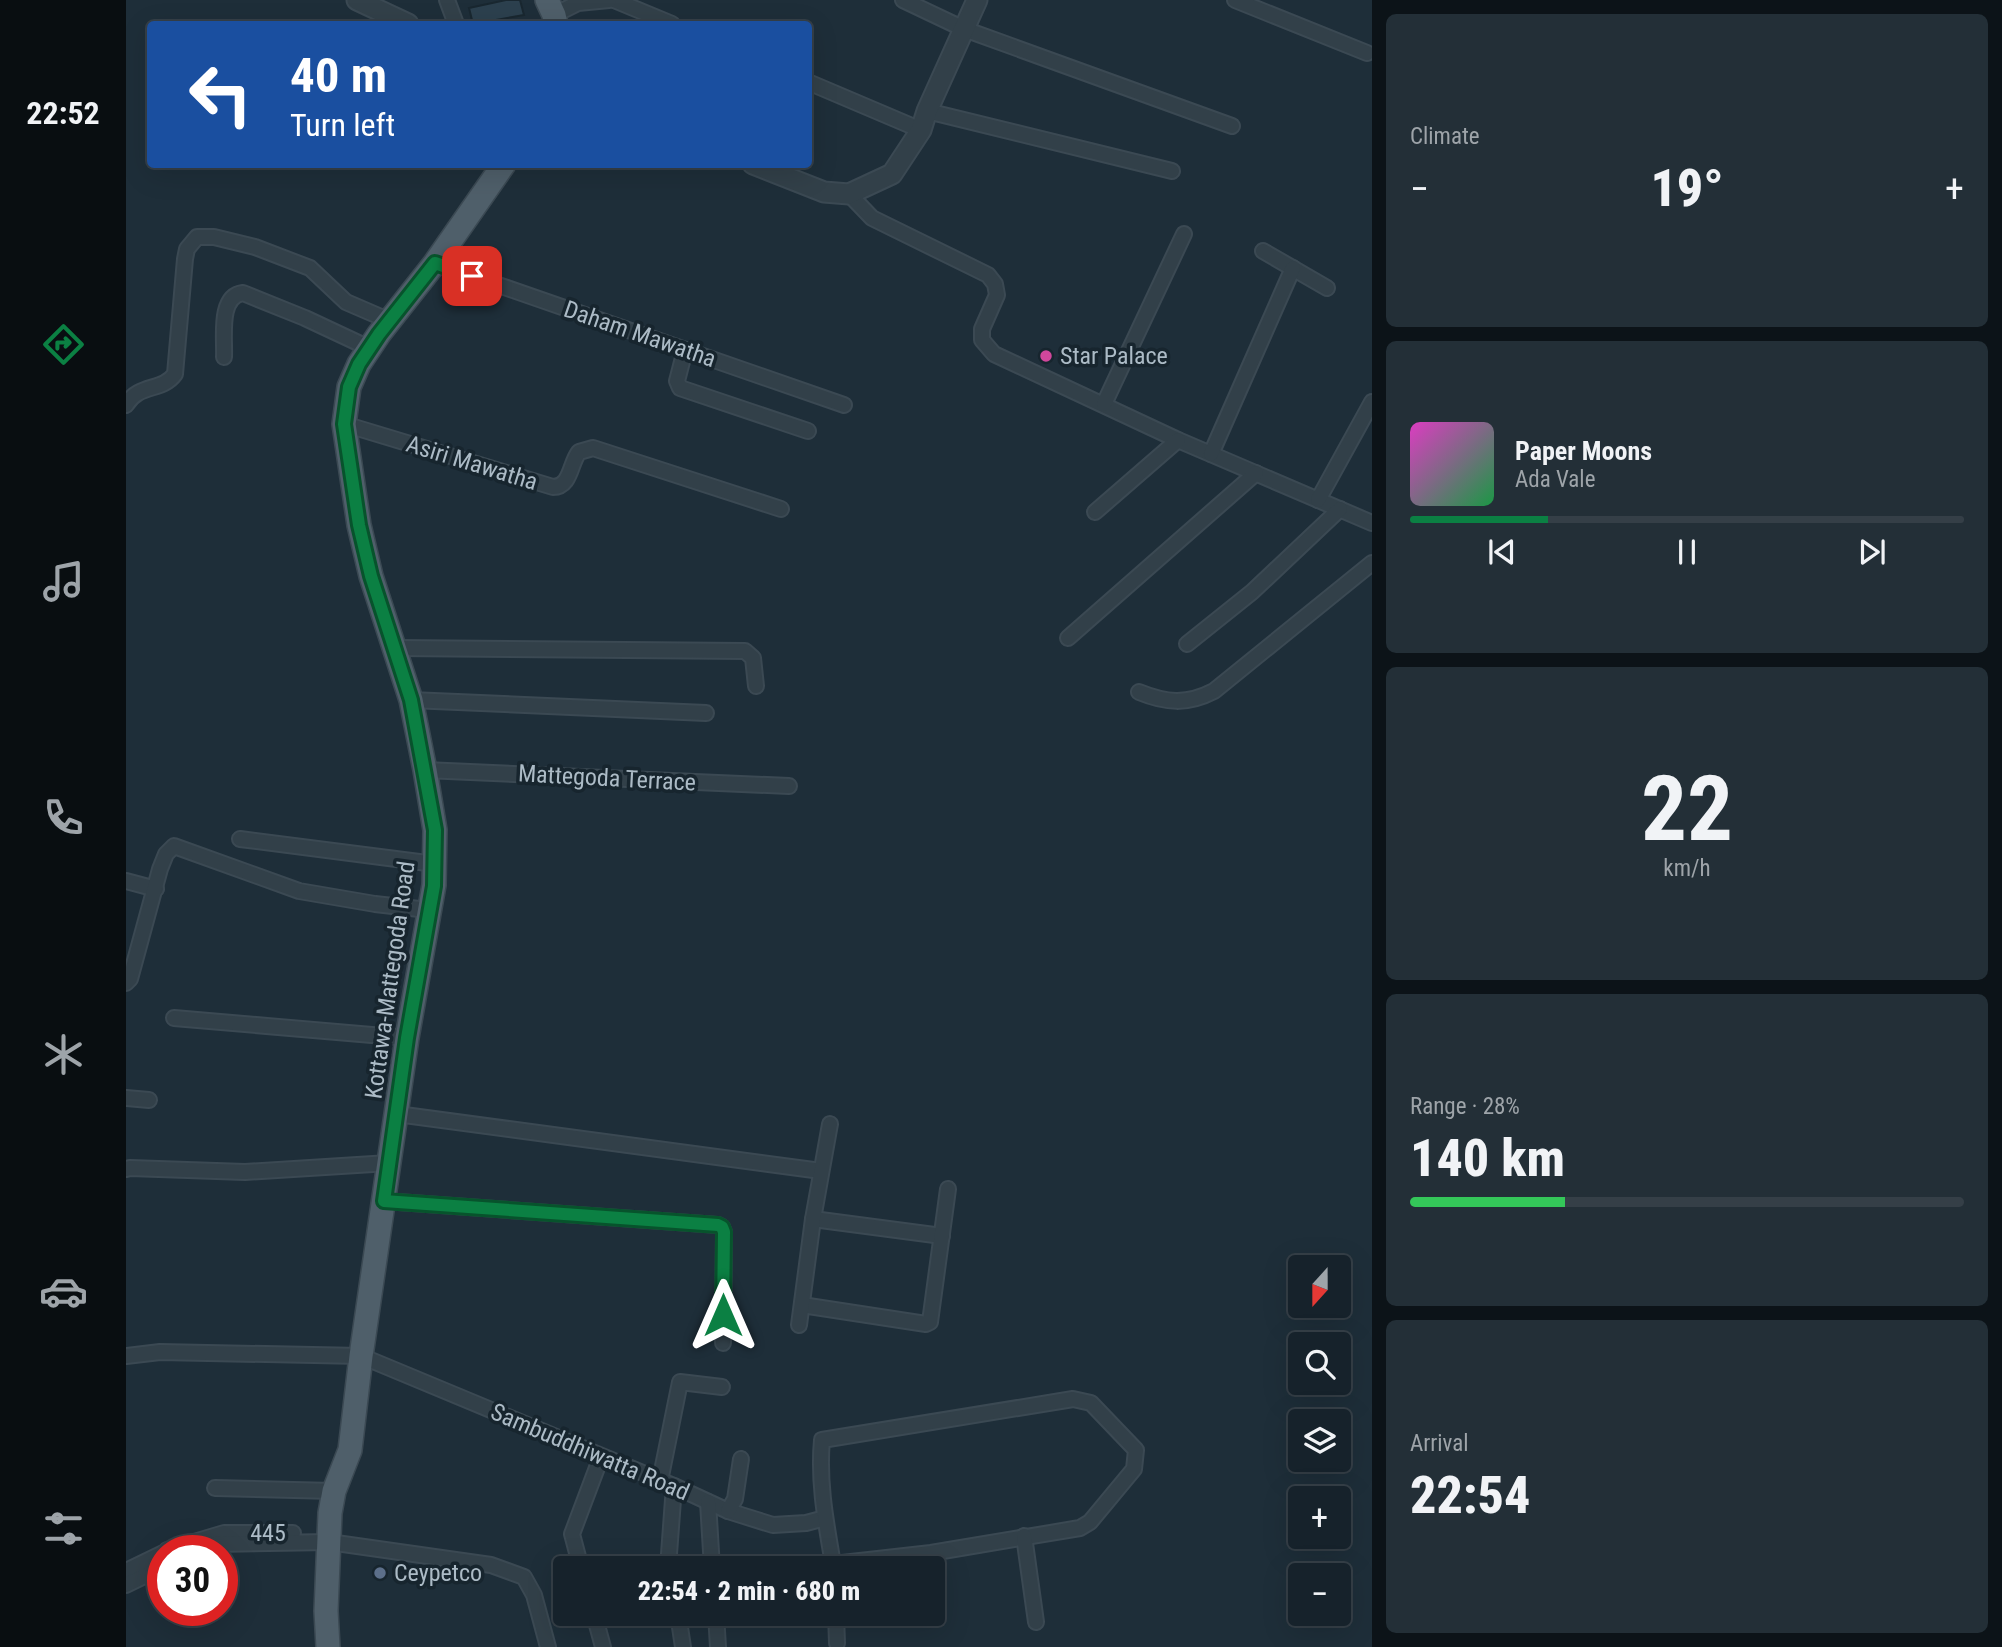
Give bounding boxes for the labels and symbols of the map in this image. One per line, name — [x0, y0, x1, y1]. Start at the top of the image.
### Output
pin — [442, 246, 502, 306]
street label: Daham Mawatha — [560, 295, 720, 373]
place label: Star Palace — [1060, 342, 1168, 370]
marker: Star Palace — [1038, 348, 1054, 364]
street label: Asiri Mawatha — [403, 430, 541, 496]
street label: Mattegoda Terrace — [517, 759, 697, 797]
street label: Kottawa-Mattegoda Road — [359, 859, 421, 1101]
north arrow — [1288, 1255, 1351, 1318]
position arrow — [686, 1278, 760, 1352]
street label: Sambuddhiwatta Road — [487, 1398, 693, 1506]
street label: 445 — [250, 1519, 286, 1547]
speed limit sign: 30 — [147, 1535, 238, 1626]
place label: Ceypetco — [394, 1559, 482, 1587]
marker: Ceypetco — [372, 1565, 388, 1581]

